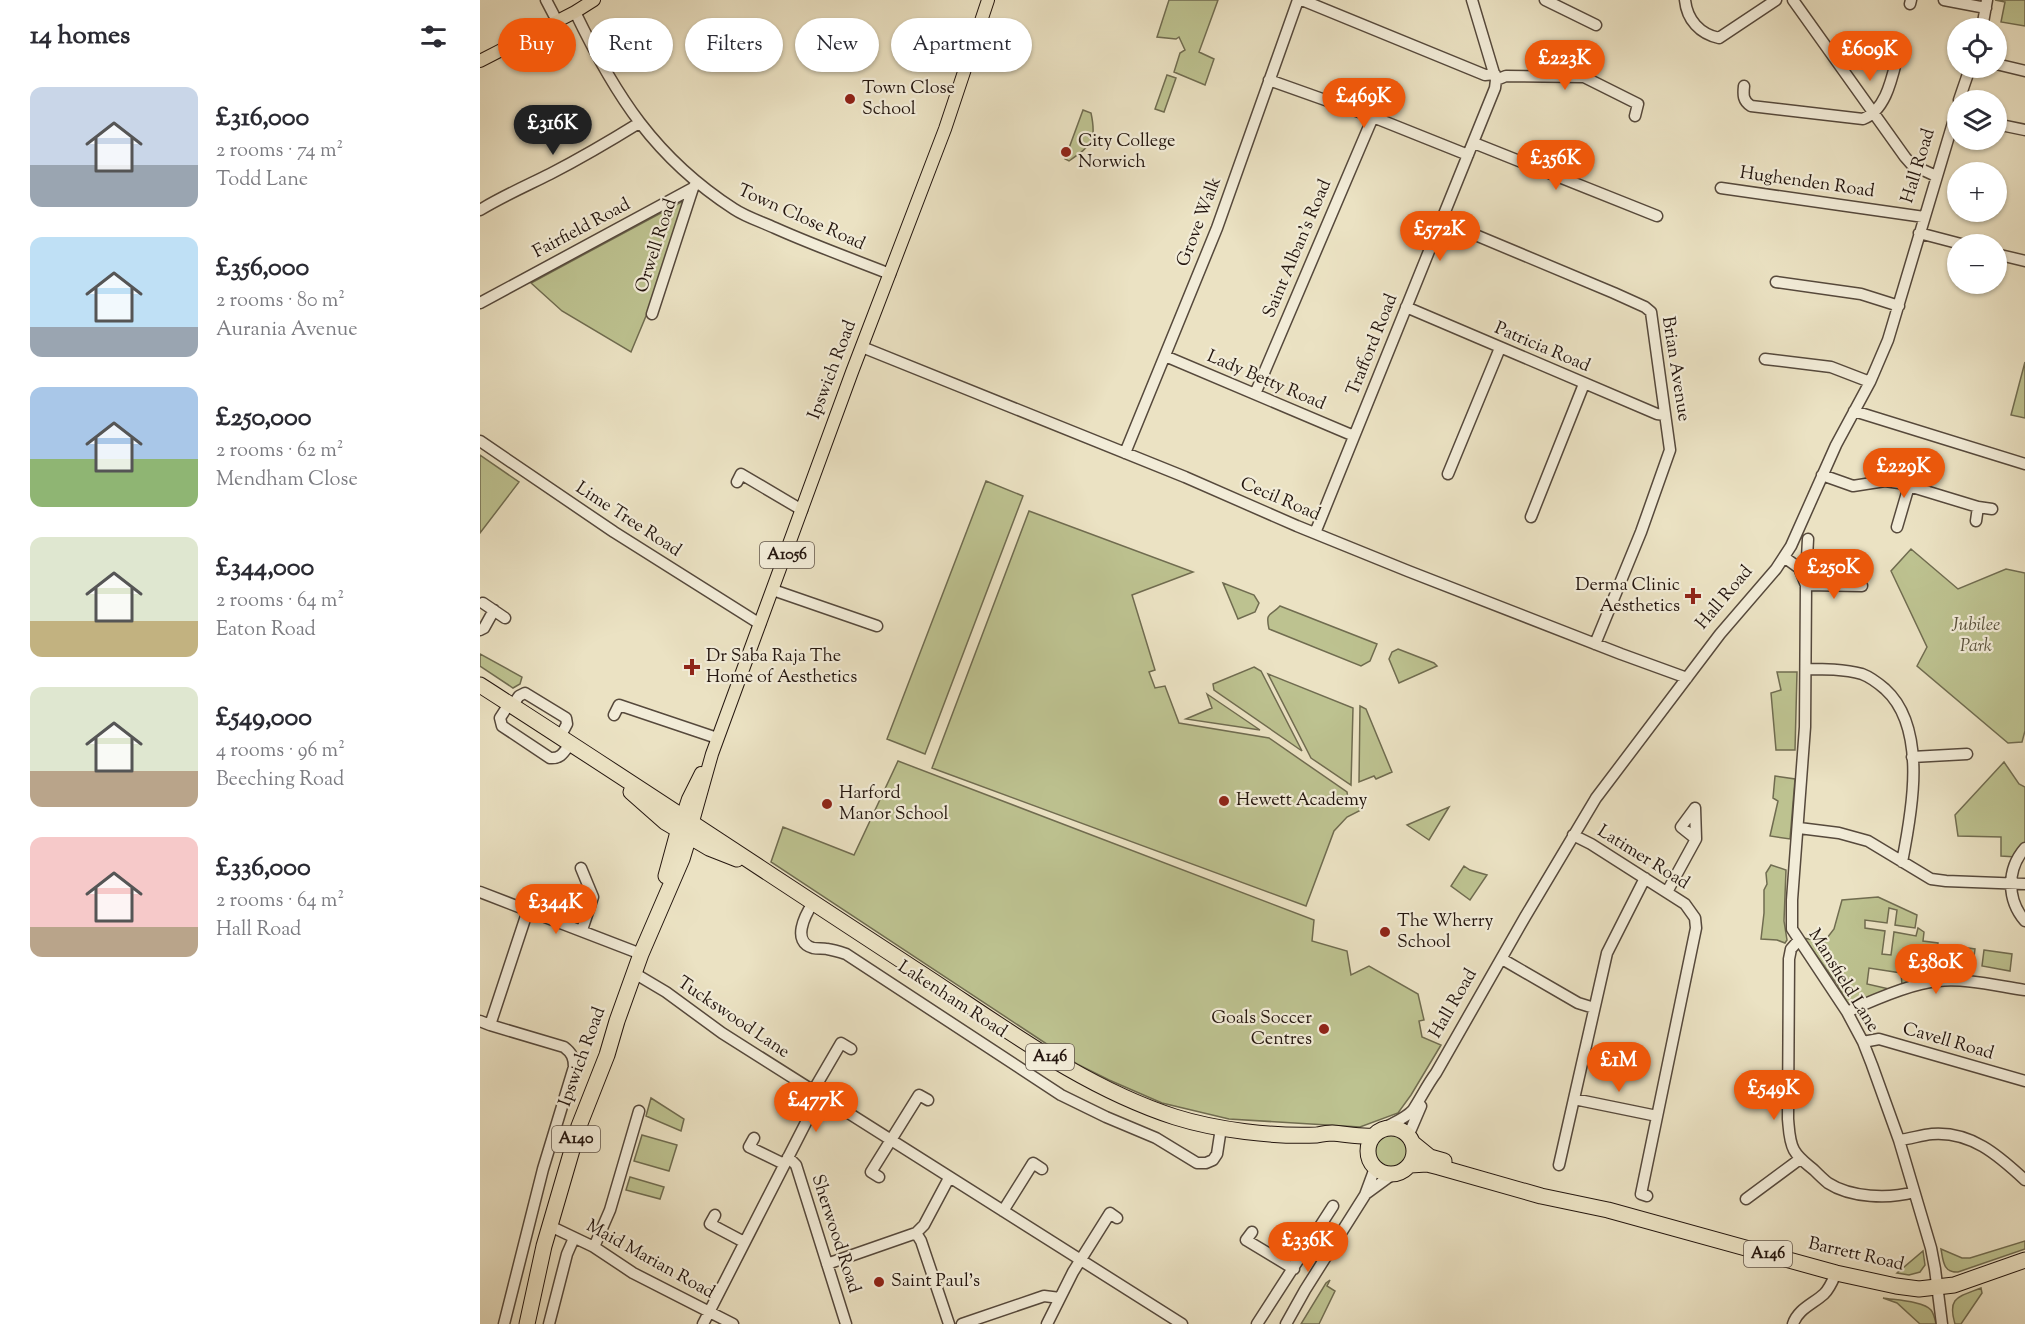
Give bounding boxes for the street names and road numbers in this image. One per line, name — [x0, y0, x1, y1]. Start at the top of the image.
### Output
street label: Hall Road — [1895, 125, 1943, 207]
street label: Hughenden Road — [1738, 161, 1876, 205]
street label: Grove Walk — [1171, 173, 1229, 271]
street label: Saint Alban's Road — [1257, 176, 1339, 322]
street label: Town Close Road — [733, 178, 869, 258]
street label: Fairfield Road — [529, 192, 635, 266]
street label: Orwell Road — [630, 196, 684, 296]
street label: Trafford Road — [1341, 290, 1405, 400]
street label: Brian Avenue — [1654, 315, 1696, 423]
street label: Patricia Road — [1490, 316, 1594, 380]
street label: Ipswich Road — [802, 317, 864, 423]
street label: Lady Betty Road — [1203, 344, 1329, 418]
street label: Cecil Road — [1236, 471, 1324, 529]
street label: Lime Tree Road — [570, 476, 686, 564]
road number: A1056 — [760, 542, 814, 568]
street label: Hall Road — [1690, 560, 1760, 636]
street label: Latimer Road — [1592, 819, 1694, 897]
street label: Mansfield Lane — [1801, 924, 1885, 1038]
street label: Lakenham Road — [892, 955, 1012, 1045]
street label: Hall Road — [1424, 964, 1484, 1044]
street label: Tuckswood Lane — [671, 971, 795, 1065]
street label: Ipswich Road — [553, 1004, 613, 1110]
street label: Cavell Road — [1899, 1017, 1997, 1067]
road number: A146 — [1026, 1044, 1074, 1070]
road number: A140 — [552, 1126, 600, 1152]
street label: Sherwood Road — [804, 1171, 866, 1297]
street label: Maid Marian Road — [581, 1214, 719, 1306]
street label: Barrett Road — [1805, 1231, 1907, 1279]
road number: A146 — [1744, 1241, 1792, 1267]

